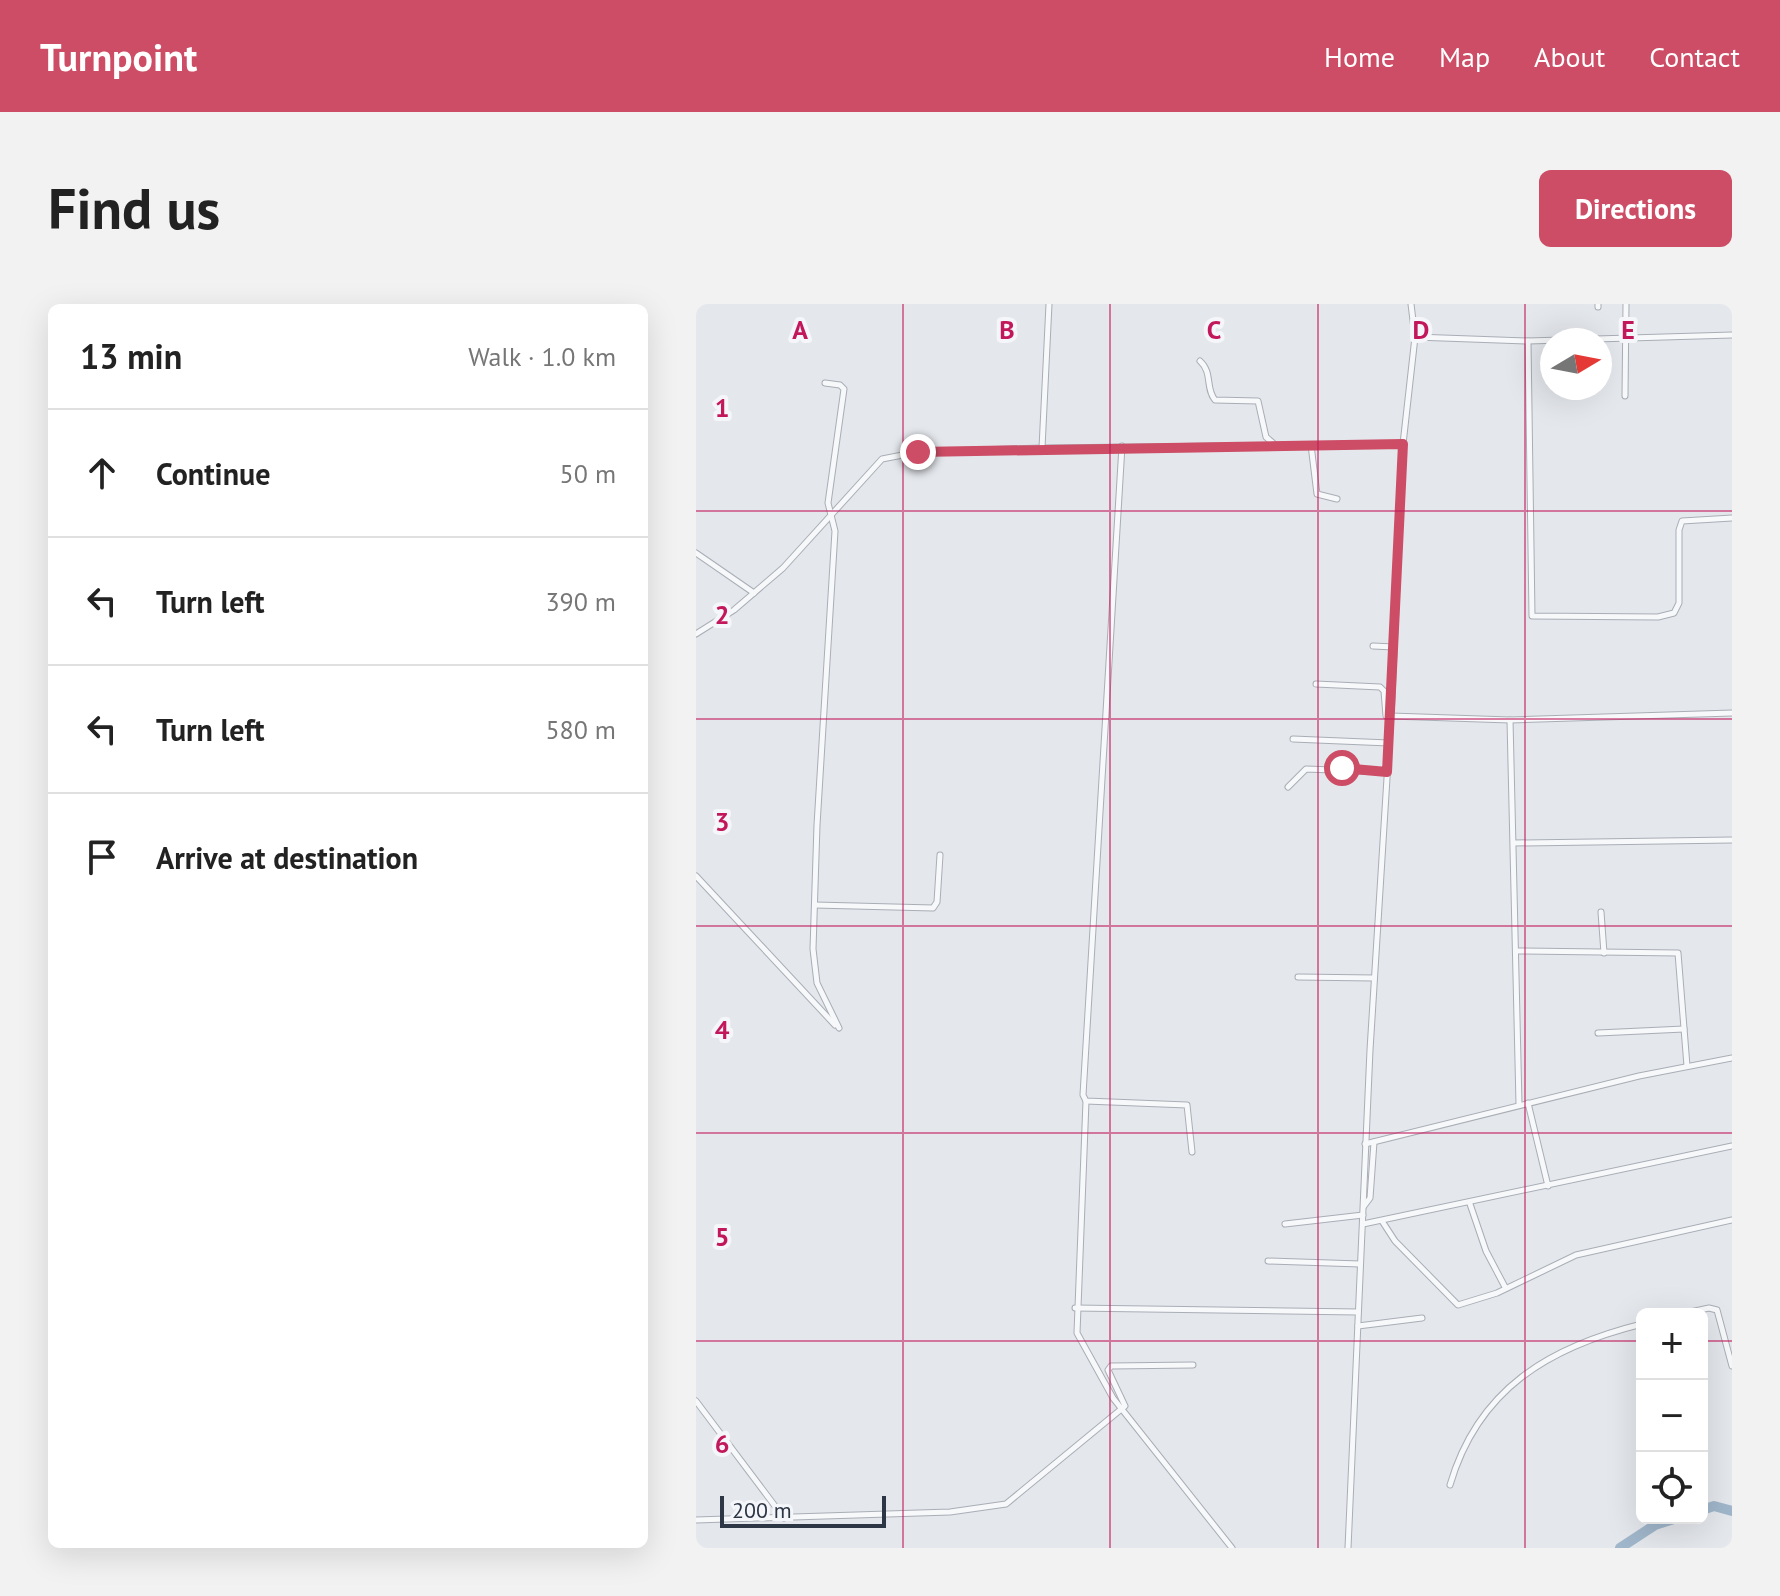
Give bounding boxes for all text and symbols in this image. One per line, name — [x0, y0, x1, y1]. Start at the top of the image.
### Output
text: Turnpoint — [40, 32, 197, 81]
text: Home — [1324, 38, 1395, 75]
text: Map — [1439, 38, 1490, 75]
text: About — [1534, 38, 1605, 75]
text: Contact — [1649, 38, 1740, 75]
button: Directions — [1539, 170, 1732, 247]
text: Find us — [48, 172, 220, 244]
text: A — [792, 313, 808, 346]
text: B — [999, 313, 1015, 346]
text: C — [1207, 313, 1221, 346]
text: D — [1413, 313, 1429, 346]
text: E — [1621, 313, 1635, 346]
north arrow — [1540, 328, 1612, 400]
text: 13 min — [80, 334, 182, 378]
text: Walk · 1.0 km — [468, 340, 616, 373]
text: 1 — [715, 391, 729, 424]
route end — [900, 434, 936, 470]
icon: ahead — [80, 451, 124, 495]
text: Continue — [156, 454, 270, 493]
text: 50 m — [560, 457, 616, 490]
icon: left — [80, 579, 124, 623]
text: Turn left — [156, 582, 264, 621]
text: 390 m — [545, 585, 616, 618]
text: 2 — [715, 598, 729, 631]
icon: left — [80, 707, 124, 751]
text: Turn left — [156, 710, 264, 749]
text: 580 m — [545, 713, 616, 746]
route start — [1324, 750, 1360, 786]
text: 3 — [715, 805, 729, 838]
icon: arrive — [80, 835, 124, 879]
text: Arrive at destination — [156, 838, 418, 877]
text: 4 — [715, 1013, 730, 1046]
text: 5 — [715, 1220, 729, 1253]
map controls — [1636, 1308, 1708, 1524]
button: + — [1636, 1308, 1708, 1380]
button: − — [1636, 1380, 1708, 1452]
text: 6 — [715, 1427, 729, 1460]
button: locate — [1636, 1452, 1708, 1524]
scale bar — [720, 1492, 886, 1528]
text: 200 m — [732, 1496, 792, 1524]

